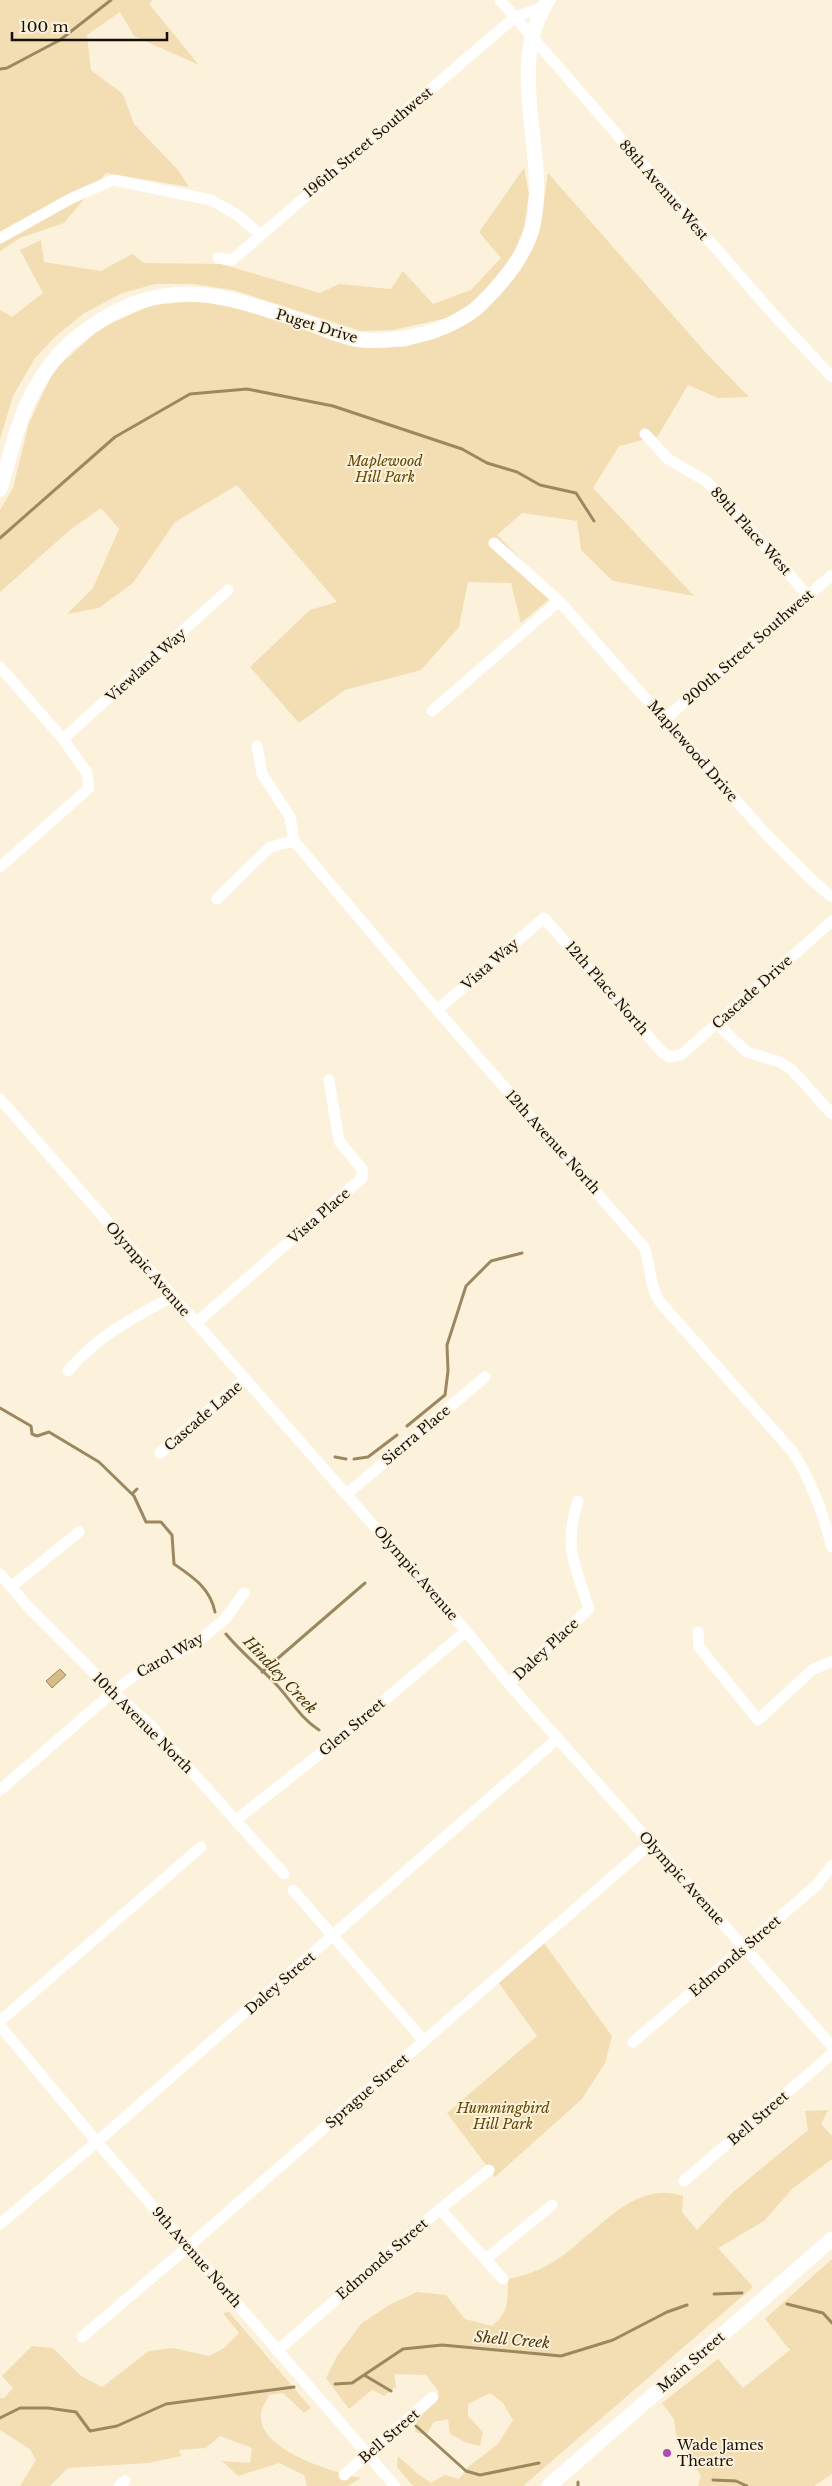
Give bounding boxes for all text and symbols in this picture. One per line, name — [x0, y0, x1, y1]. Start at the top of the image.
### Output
scale bar — [12, 10, 168, 42]
text: 100 m — [20, 17, 69, 36]
street label: 196th Street Southwest — [300, 82, 437, 201]
street label: 88th Avenue West — [615, 136, 713, 244]
street label: Puget Drive — [274, 305, 360, 347]
park label: Maplewood Hill Park — [346, 452, 423, 486]
street label: 89th Place West — [707, 483, 796, 579]
street label: 200th Street Southwest — [679, 585, 818, 709]
street label: Viewland Way — [101, 624, 190, 706]
street label: Maplewood Drive — [644, 697, 742, 805]
street label: Vista Way — [457, 934, 522, 994]
street label: 12th Place North — [561, 937, 653, 1039]
street label: Cascade Drive — [708, 951, 796, 1033]
street label: 12th Avenue North — [502, 1086, 605, 1198]
street label: Vista Place — [284, 1184, 354, 1248]
street label: Olympic Avenue — [102, 1218, 194, 1320]
street label: Cascade Lane — [160, 1377, 246, 1455]
street label: Sierra Place — [378, 1401, 454, 1469]
street label: Olympic Avenue — [370, 1522, 462, 1624]
street label: Daley Place — [510, 1614, 582, 1684]
street label: Carol Way — [133, 1629, 207, 1681]
water label: Hindley Creek — [239, 1631, 321, 1717]
street label: 10th Avenue North — [89, 1669, 197, 1777]
street label: Glen Street — [315, 1694, 389, 1760]
street label: Olympic Avenue — [635, 1827, 729, 1929]
street label: Edmonds Street — [686, 1911, 785, 2001]
street label: Daley Street — [241, 1947, 319, 2018]
street label: Sprague Street — [322, 2049, 413, 2132]
street label: Bell Street — [724, 2086, 792, 2149]
park label: Hummingbird Hill Park — [455, 2099, 550, 2133]
street label: 9th Avenue North — [148, 2203, 246, 2311]
street label: Edmonds Street — [333, 2214, 432, 2304]
water label: Shell Creek — [473, 2327, 551, 2352]
street label: Main Street — [654, 2327, 729, 2396]
street label: Bell Street — [355, 2404, 423, 2467]
place label: Wade James Theatre — [676, 2436, 764, 2470]
marker: Wade James Theatre — [661, 2447, 673, 2459]

